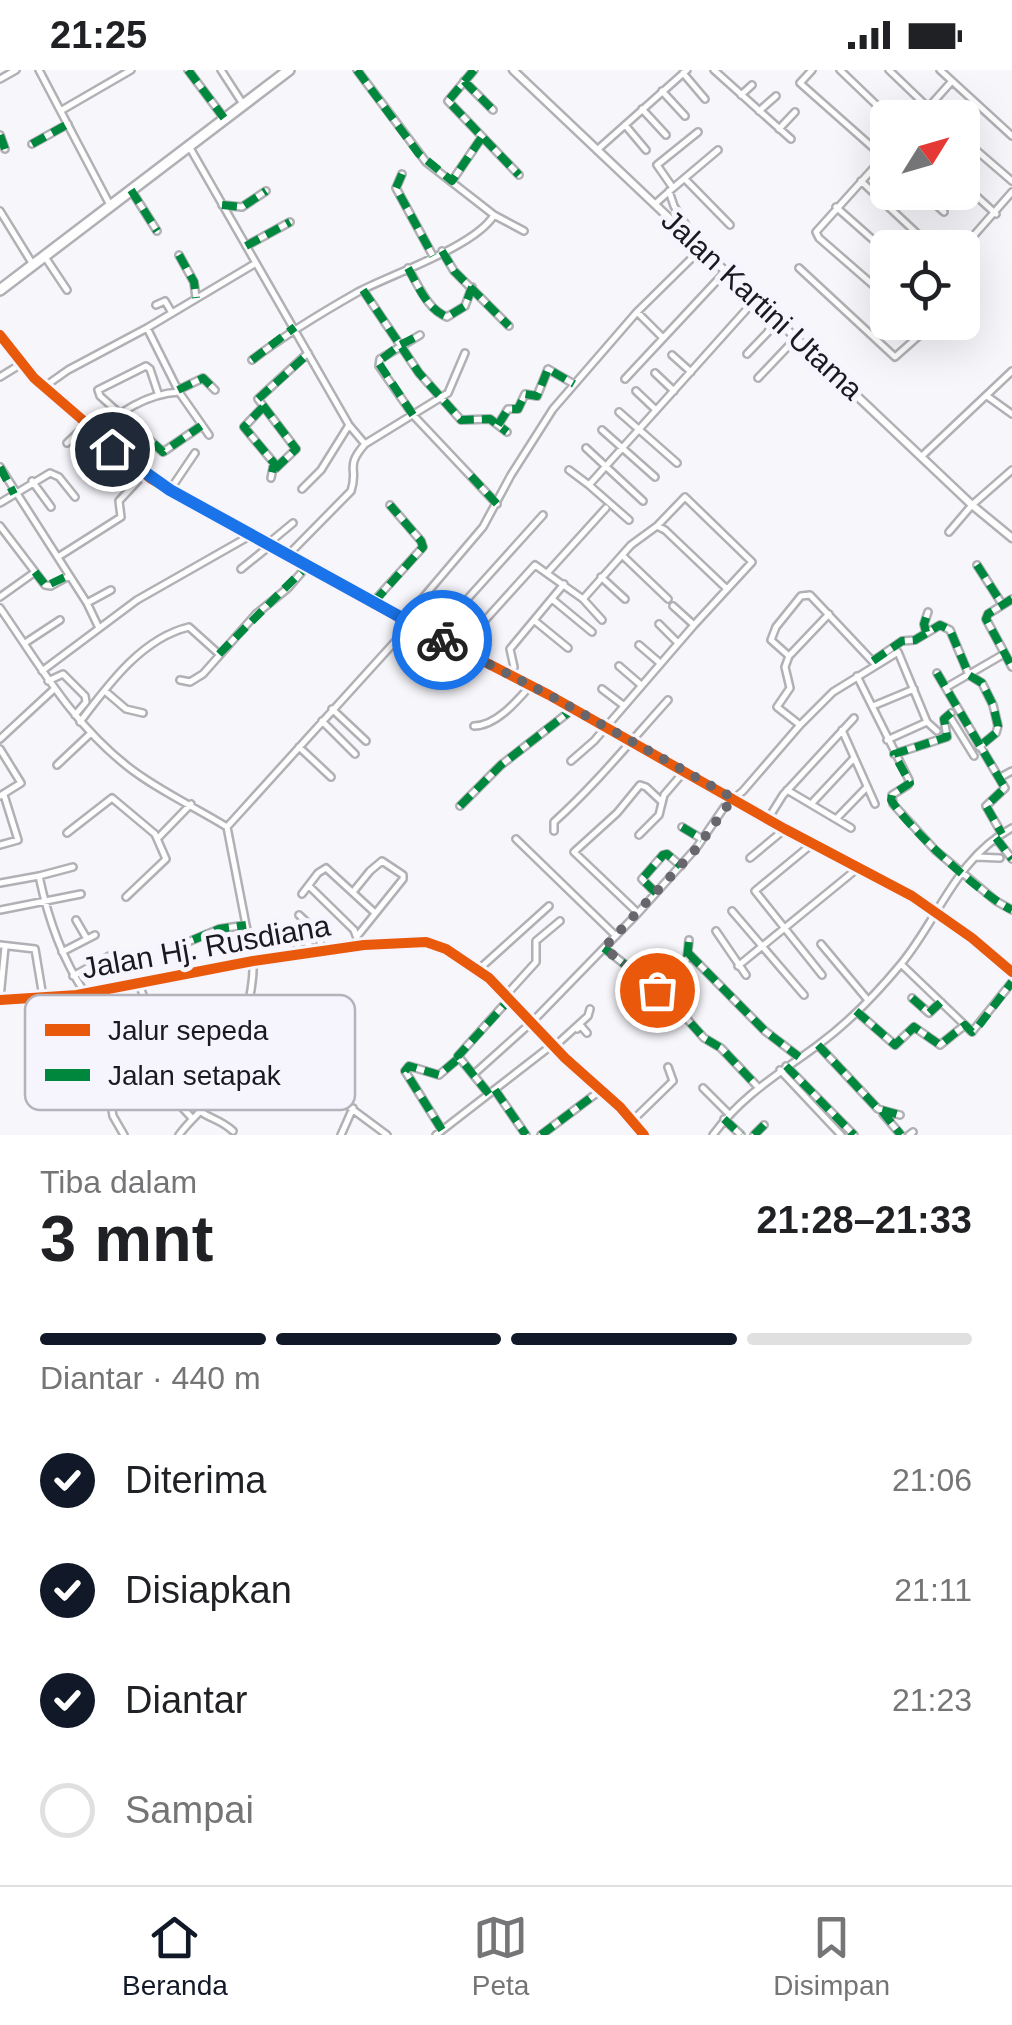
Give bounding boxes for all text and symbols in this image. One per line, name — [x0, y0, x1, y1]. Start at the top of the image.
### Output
text: 21:25 — [50, 14, 147, 56]
north arrow — [870, 100, 980, 210]
map controls — [870, 100, 980, 340]
street label: Jalan Kartini Utama — [655, 203, 870, 406]
button: locate — [870, 230, 980, 340]
pin — [70, 407, 155, 492]
icon: home — [85, 422, 140, 477]
courier — [392, 590, 492, 690]
icon: bike — [415, 613, 470, 668]
street label: Jalan Hj. Rusdiana — [79, 908, 333, 985]
pin — [615, 948, 700, 1033]
icon: bag — [630, 963, 685, 1018]
legend — [25, 995, 355, 1110]
text: Jalur sepeda — [108, 1015, 269, 1046]
text: Jalan setapak — [108, 1060, 282, 1091]
text: Tiba dalam — [40, 1164, 197, 1200]
text: 21:28–21:33 — [756, 1199, 972, 1241]
text: 3 mnt — [40, 1202, 213, 1275]
text: Diantar · 440 m — [40, 1360, 261, 1396]
icon: check — [40, 1453, 95, 1508]
text: Diterima — [125, 1459, 266, 1501]
text: 21:06 — [892, 1462, 972, 1498]
icon: check — [40, 1563, 95, 1618]
text: Disiapkan — [125, 1569, 292, 1611]
text: 21:11 — [894, 1572, 972, 1608]
icon: check — [40, 1673, 95, 1728]
text: Diantar — [125, 1679, 248, 1721]
text: 21:23 — [892, 1682, 972, 1718]
text: Sampai — [125, 1789, 254, 1831]
tab: Beranda — [122, 1910, 228, 2002]
tab: Peta — [472, 1910, 529, 2002]
tab: Disimpan — [773, 1910, 890, 2002]

